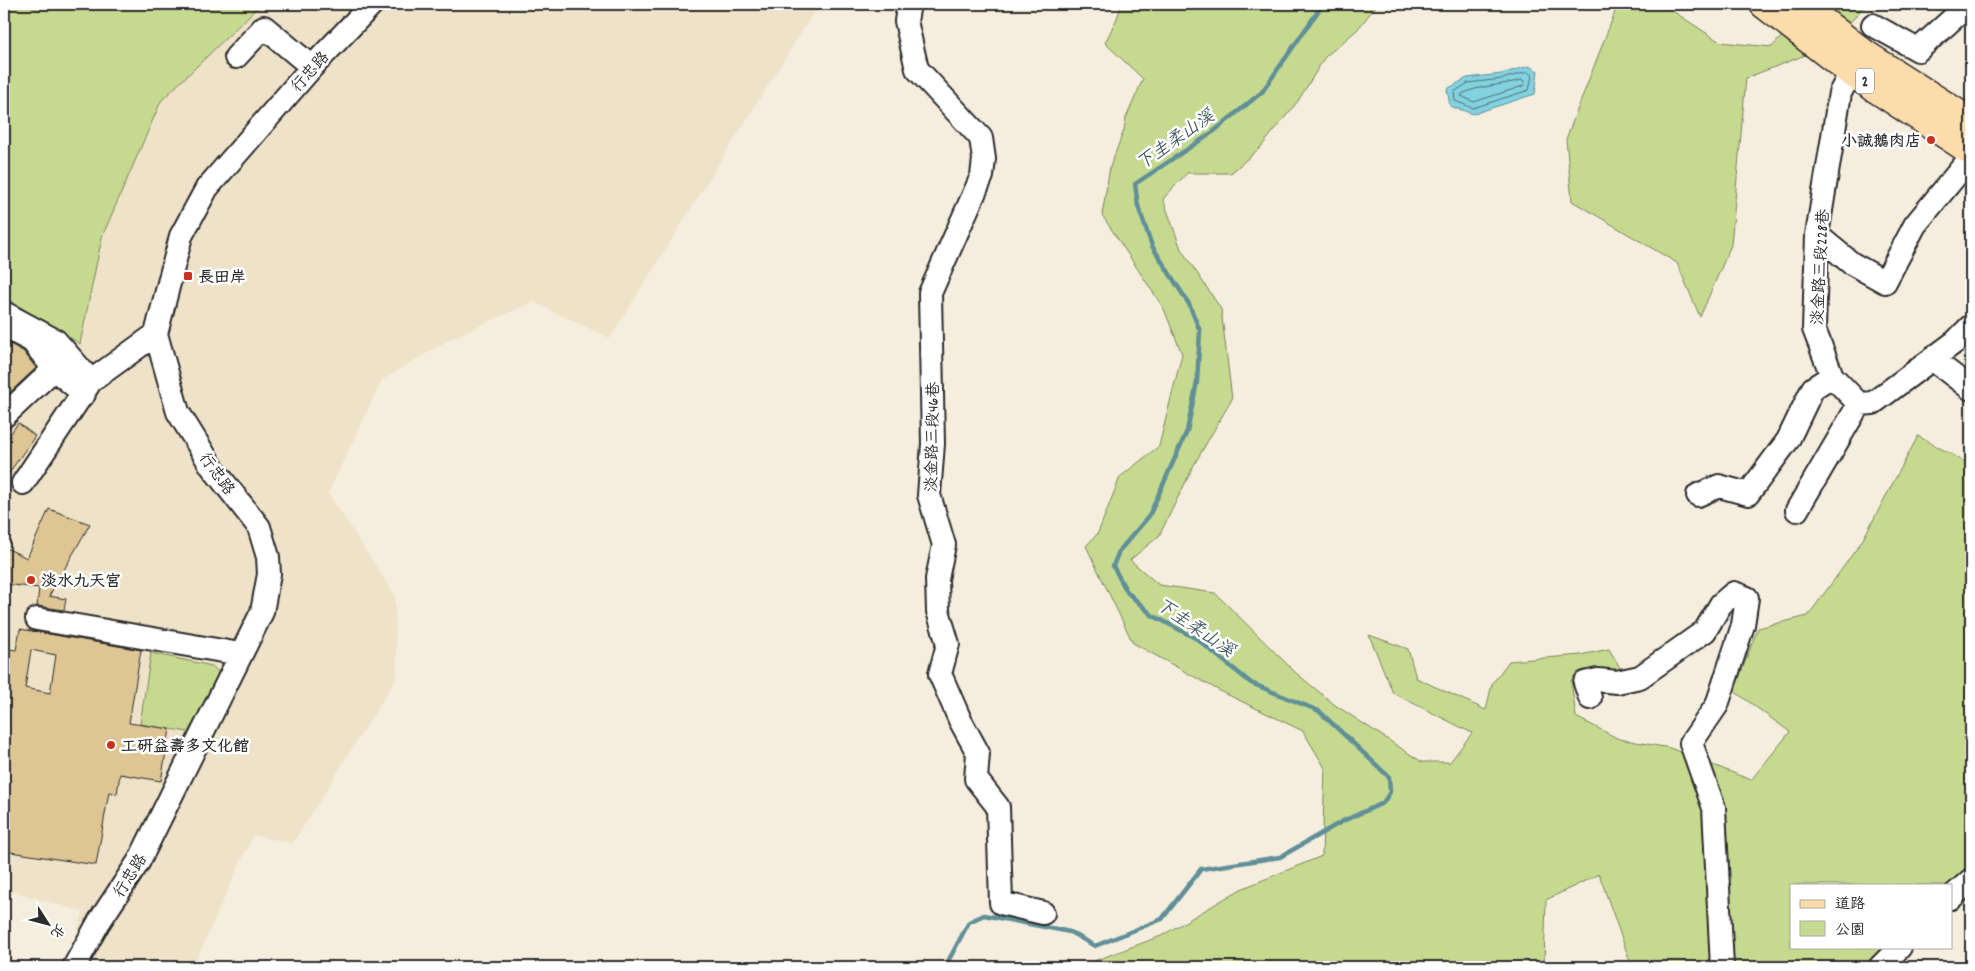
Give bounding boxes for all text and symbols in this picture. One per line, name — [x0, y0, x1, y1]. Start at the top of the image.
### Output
street label: 行忠路 — [286, 47, 335, 98]
road number: 2 — [1856, 68, 1874, 94]
water label: 下圭柔山溪 — [1132, 104, 1221, 177]
place label: 小誠鵝肉店 — [1841, 131, 1921, 154]
marker: 小誠鵝肉店 — [1925, 134, 1937, 146]
street label: 淡金路三段228巷 — [1807, 208, 1836, 326]
place label: 長田岸 — [198, 267, 246, 290]
marker: 長田岸 — [182, 270, 194, 282]
street label: 淡金路三段46巷 — [921, 382, 946, 492]
street label: 行忠路 — [193, 448, 239, 501]
place label: 淡水九天宮 — [41, 571, 121, 594]
marker: 淡水九天宮 — [25, 574, 37, 586]
water label: 下圭柔山溪 — [1150, 594, 1240, 665]
place label: 工研益壽多文化館 — [121, 736, 249, 759]
marker: 工研益壽多文化館 — [105, 739, 117, 751]
street label: 行忠路 — [109, 850, 154, 903]
legend — [1790, 884, 1952, 948]
text: 道路 — [1835, 894, 1865, 916]
north arrow — [22, 898, 72, 948]
text: 北 — [45, 919, 69, 942]
text: 公園 — [1835, 920, 1865, 942]

